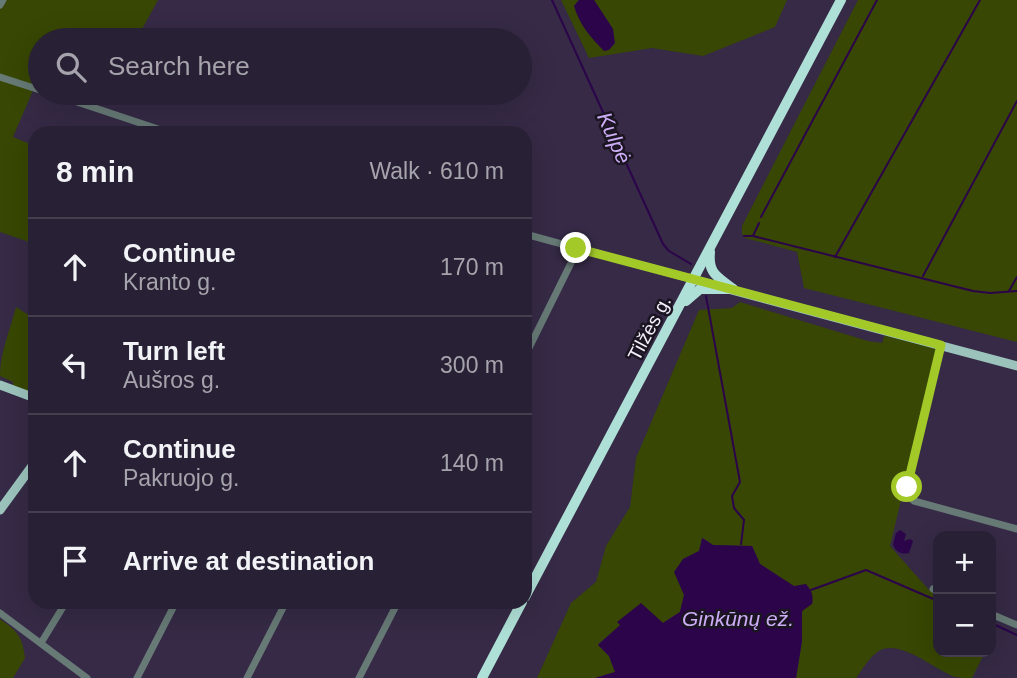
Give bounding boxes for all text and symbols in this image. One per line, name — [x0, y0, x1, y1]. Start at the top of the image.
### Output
search box — [28, 28, 532, 105]
icon: search — [52, 48, 90, 86]
text: Search here — [108, 51, 250, 81]
water label: Kulpė — [593, 109, 636, 167]
text: 8 min — [56, 155, 134, 188]
text: Walk · 610 m — [369, 158, 504, 184]
route end — [560, 232, 591, 263]
text: Continue — [123, 238, 236, 268]
icon: ahead — [56, 248, 94, 286]
text: 170 m — [440, 254, 504, 280]
text: Kranto g. — [123, 269, 216, 295]
street label: Tilžės g. — [624, 292, 675, 364]
text: Turn left — [123, 336, 225, 366]
icon: left — [56, 346, 94, 384]
text: 300 m — [440, 352, 504, 378]
text: Aušros g. — [123, 367, 220, 393]
text: Continue — [123, 434, 236, 464]
icon: ahead — [56, 444, 94, 482]
text: 140 m — [440, 450, 504, 476]
text: Pakruojo g. — [123, 465, 239, 491]
route start — [891, 471, 922, 502]
map controls — [933, 531, 996, 657]
button: + — [933, 531, 996, 594]
icon: arrive — [56, 542, 94, 580]
text: Arrive at destination — [123, 546, 374, 576]
button: − — [933, 594, 996, 657]
water label: Ginkūnų ež. — [682, 607, 794, 630]

